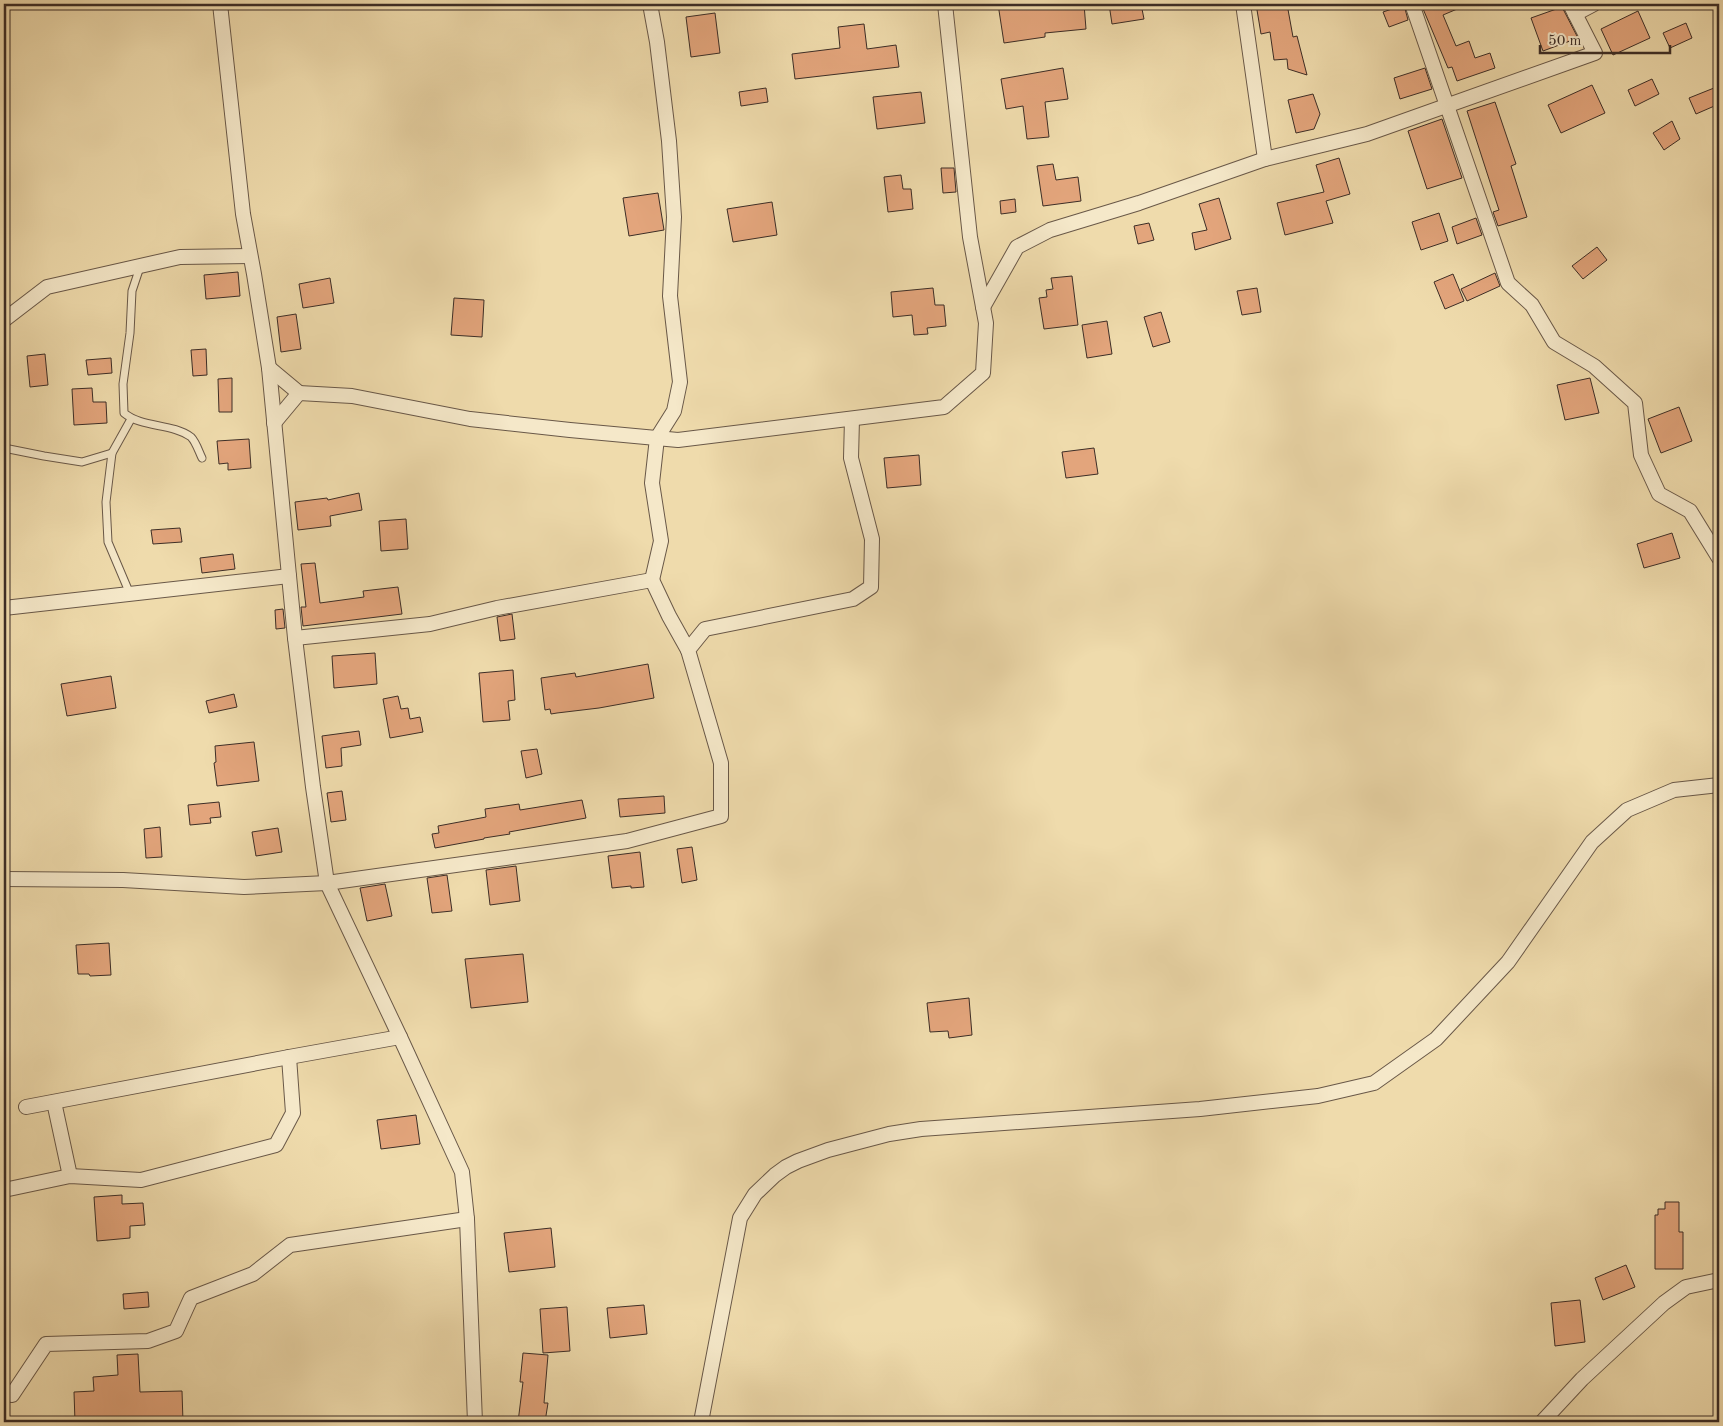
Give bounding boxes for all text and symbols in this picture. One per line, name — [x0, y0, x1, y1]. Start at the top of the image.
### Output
scale bar — [1540, 22, 1670, 54]
text: 50 m — [1548, 34, 1582, 49]

